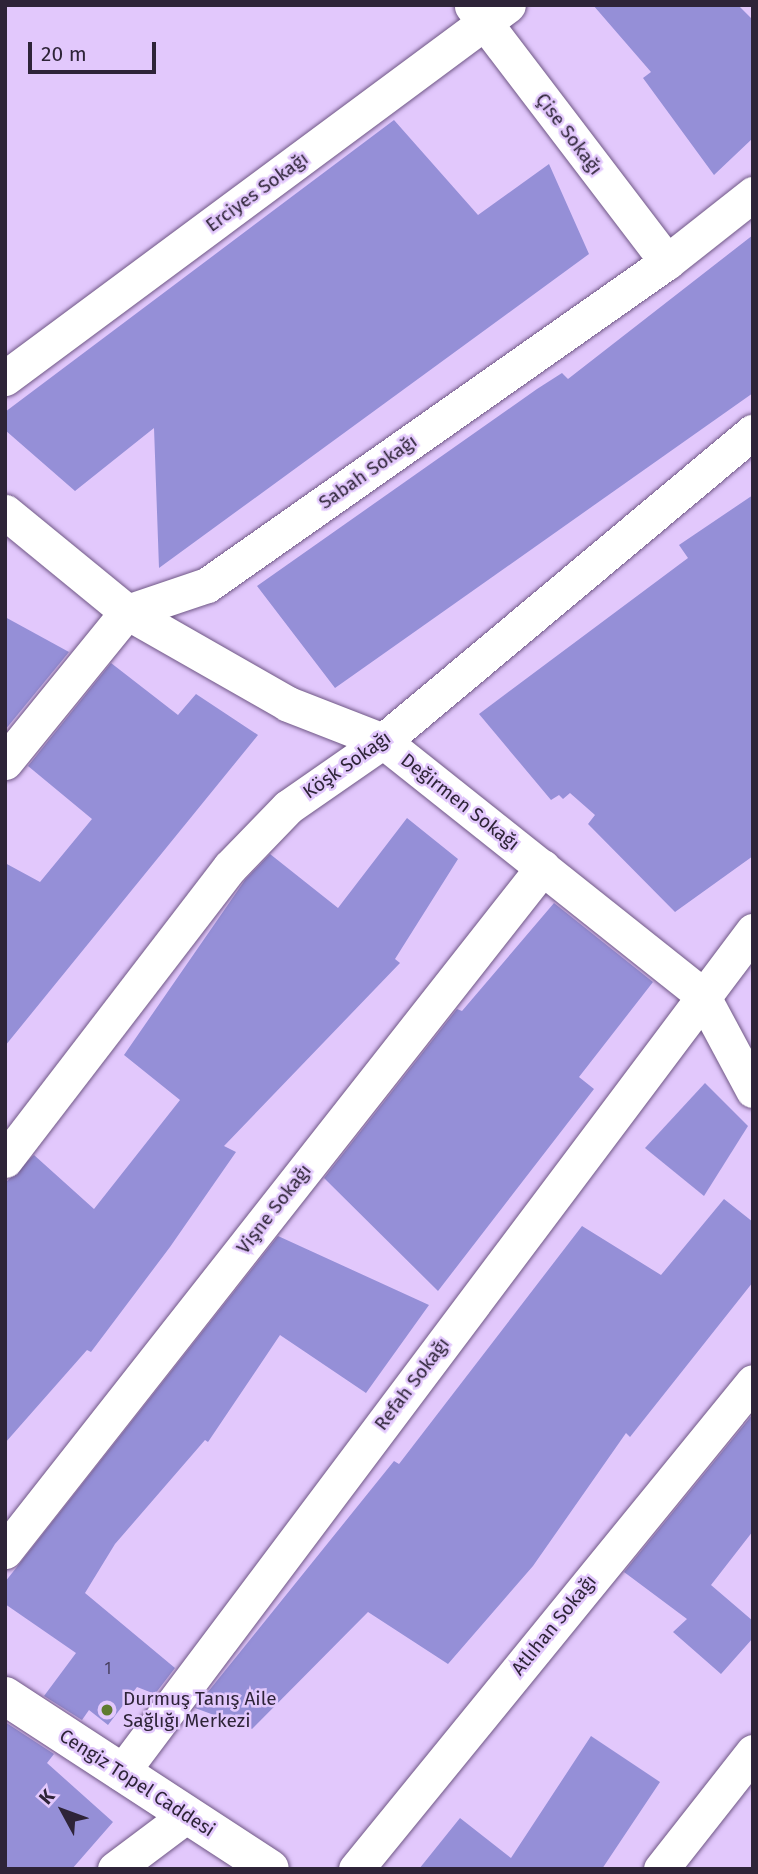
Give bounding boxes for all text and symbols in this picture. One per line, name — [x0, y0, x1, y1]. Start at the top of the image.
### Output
scale bar — [32, 28, 159, 72]
text: 20 m — [41, 41, 87, 67]
street label: Çise Sokağı — [531, 89, 607, 179]
street label: Erciyes Sokağı — [201, 147, 313, 237]
street label: Sabah Sokağı — [315, 430, 421, 514]
street label: Köşk Sokağı — [299, 726, 395, 804]
street label: Değirmen Sokağı — [396, 749, 524, 855]
street label: Vişne Sokağı — [232, 1160, 316, 1258]
street label: Refah Sokağı — [370, 1333, 454, 1435]
street label: Atlıhan Sokağı — [507, 1570, 601, 1680]
house number: 1 — [105, 1659, 111, 1679]
place label: Durmuş Tanış Aile Sağlığı Merkezi — [123, 1688, 277, 1732]
marker: Durmuş Tanış Aile Sağlığı Merkezi — [97, 1700, 117, 1720]
street label: Cengiz Topel Caddesi — [55, 1724, 219, 1842]
north arrow — [28, 1776, 98, 1846]
text: K — [34, 1785, 59, 1809]

